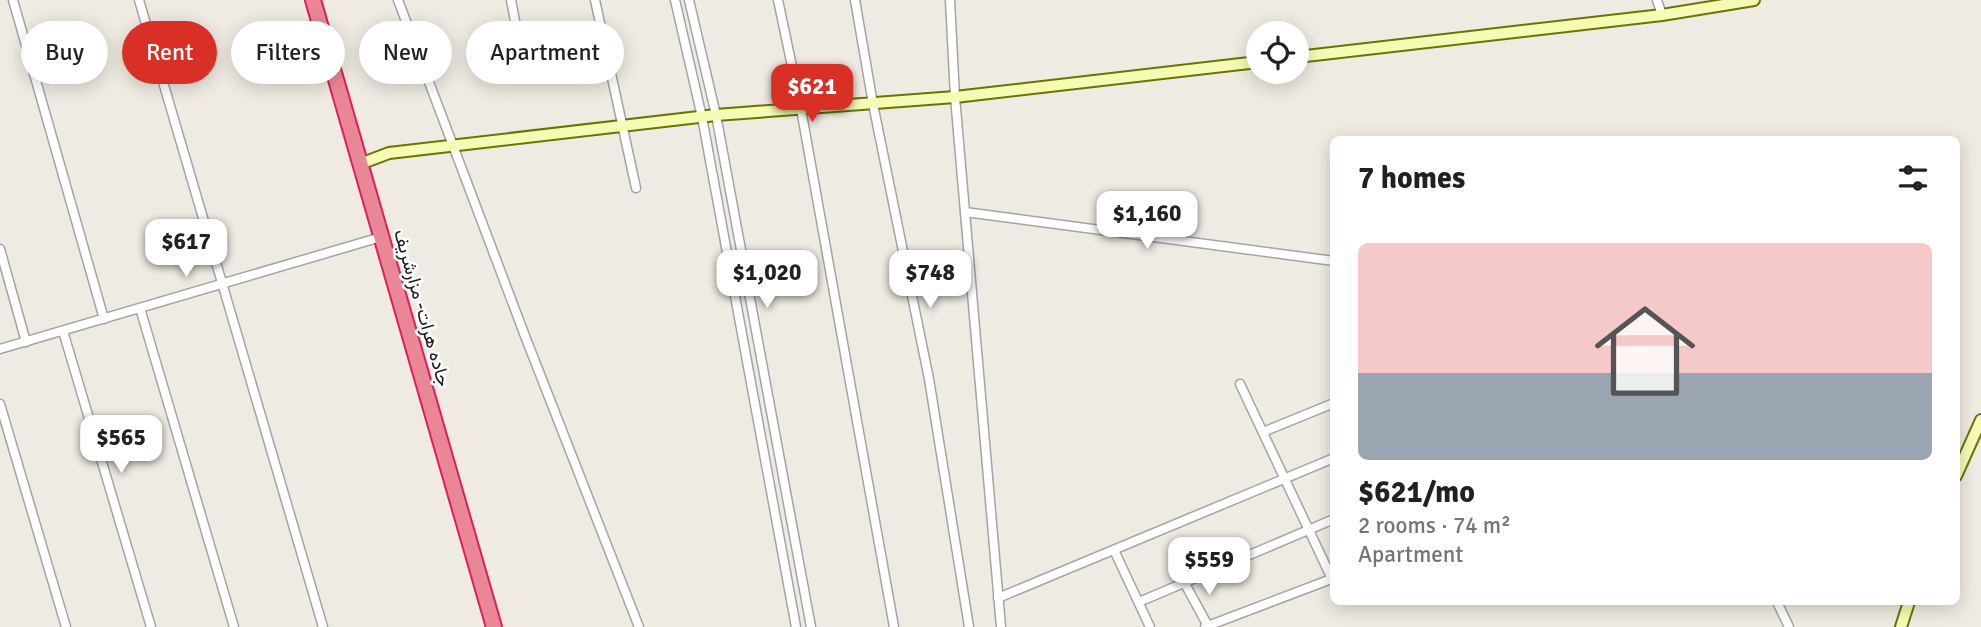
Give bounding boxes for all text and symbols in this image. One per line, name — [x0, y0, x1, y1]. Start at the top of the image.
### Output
chip: Buy — [21, 21, 108, 84]
chip: Rent — [122, 21, 217, 84]
chip: Filters — [231, 21, 345, 84]
chip: New — [359, 21, 452, 84]
chip: Apartment — [466, 21, 624, 84]
map controls — [1246, 21, 1309, 84]
button: locate — [1246, 21, 1309, 84]
pin: $621 — [771, 64, 853, 124]
text: $621 — [787, 72, 837, 101]
icon: filters — [1894, 159, 1932, 197]
text: 7 homes — [1358, 160, 1465, 197]
pin: $1,160 — [1090, 191, 1204, 251]
text: $1,160 — [1113, 199, 1181, 228]
pin: $617 — [145, 219, 227, 279]
text: $617 — [161, 227, 211, 256]
street label: جاده هرات- مزارشریف — [388, 227, 456, 389]
pin: $1,020 — [710, 250, 824, 310]
pin: $748 — [889, 250, 971, 310]
text: $1,020 — [733, 258, 801, 287]
text: $748 — [905, 258, 955, 287]
icon: home — [1582, 288, 1708, 414]
pin: $565 — [80, 416, 162, 475]
text: $565 — [96, 423, 146, 452]
text: $621/mo — [1358, 474, 1475, 511]
text: 2 rooms · 74 m² — [1358, 511, 1511, 540]
pin: $559 — [1168, 538, 1250, 597]
text: Apartment — [1358, 540, 1463, 569]
text: $559 — [1184, 545, 1234, 574]

